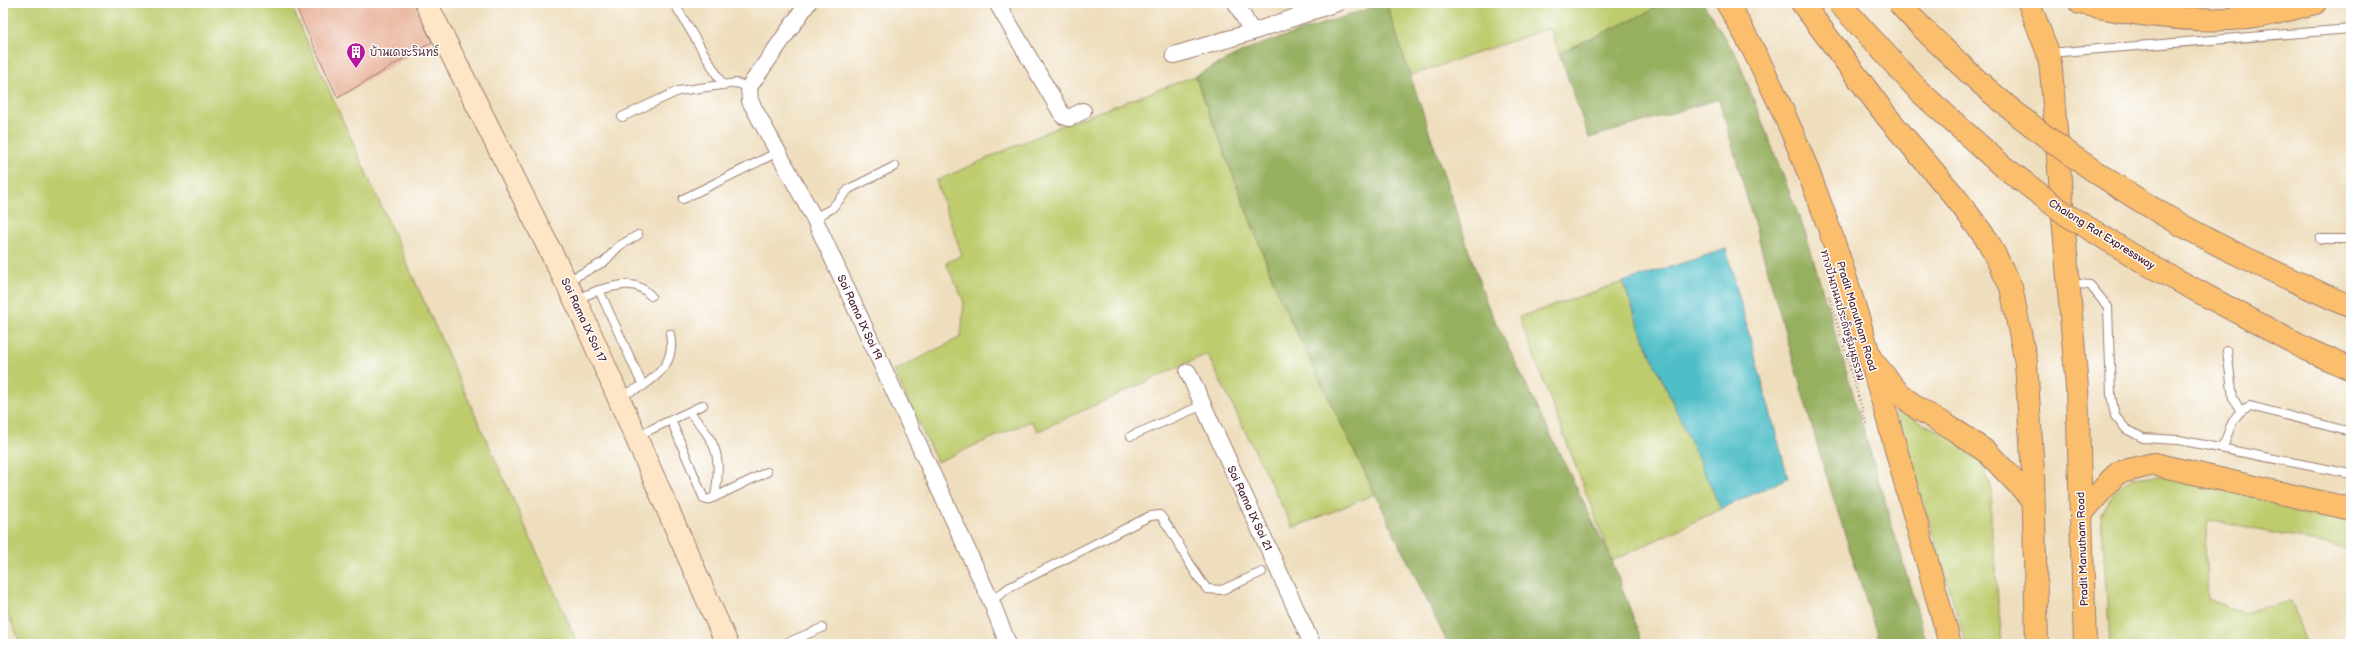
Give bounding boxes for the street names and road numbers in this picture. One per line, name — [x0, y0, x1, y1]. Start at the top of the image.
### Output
street label: Chalong Rat Expressway — [2046, 196, 2157, 273]
street label: ทางปั่นถนนประดิษฐ์มนูธรรม — [1816, 247, 1872, 383]
street label: Pradit Manutham Road — [1834, 260, 1879, 373]
street label: Soi Rama IX Soi 19 — [834, 273, 885, 362]
street label: Soi Rama IX Soi 17 — [558, 276, 609, 365]
street label: Soi Rama IX Soi 21 — [1224, 464, 1275, 553]
street label: Pradit Manutham Road — [2074, 492, 2091, 606]

